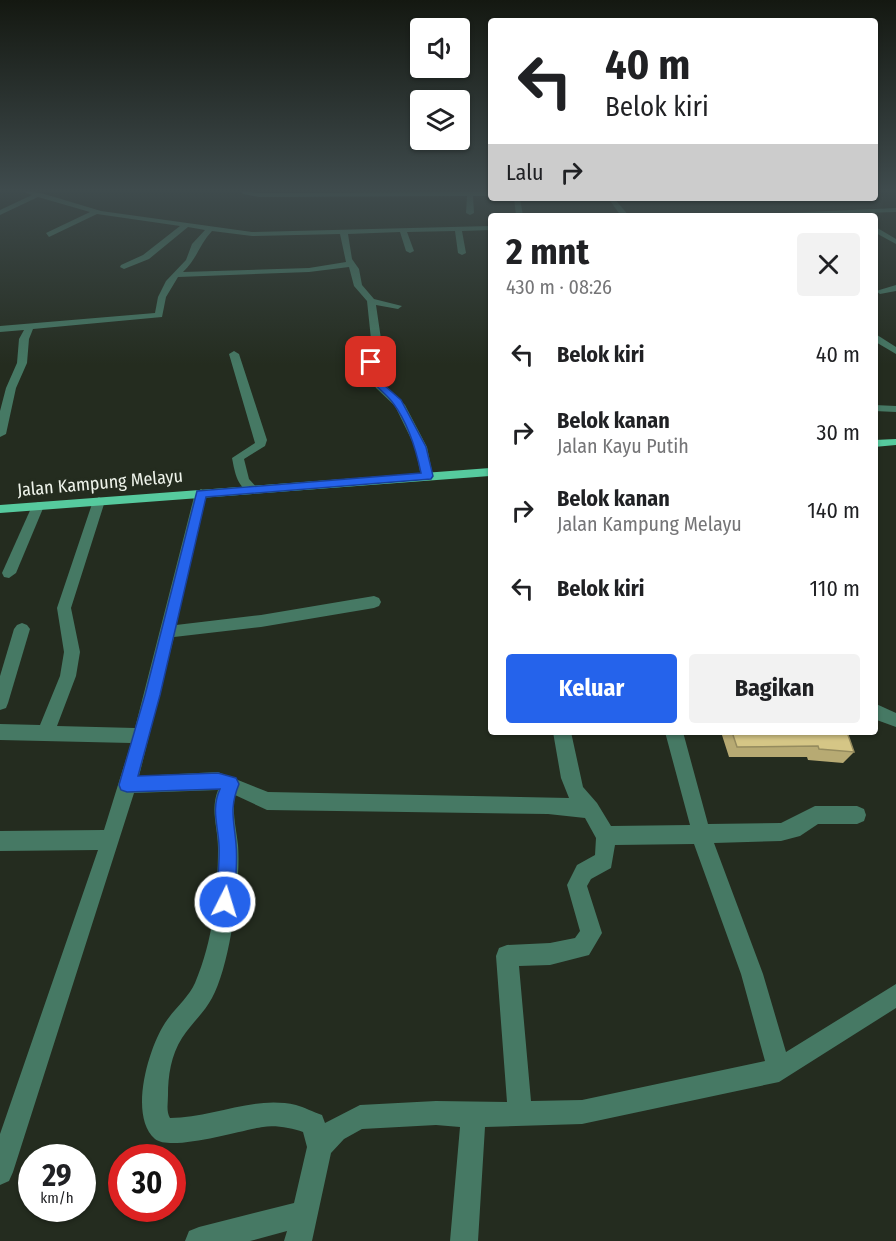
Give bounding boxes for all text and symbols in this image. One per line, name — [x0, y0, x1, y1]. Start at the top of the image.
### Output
map controls — [410, 18, 470, 150]
button: sound — [410, 18, 470, 78]
text: 40 m — [605, 40, 690, 90]
icon: left — [506, 42, 584, 120]
button: layers — [410, 90, 470, 150]
text: Belok kiri — [605, 91, 709, 123]
icon: right — [555, 156, 588, 189]
text: Lalu — [506, 159, 543, 186]
text: 2 mnt — [506, 230, 589, 274]
button: close — [797, 233, 860, 296]
text: 430 m · 08:26 — [506, 275, 612, 299]
pin — [345, 336, 396, 387]
icon: left — [506, 338, 539, 371]
text: Belok kiri — [557, 341, 645, 368]
text: 40 m — [816, 341, 860, 368]
icon: arrive — [354, 345, 387, 378]
text: Belok kanan — [557, 407, 670, 434]
icon: right — [506, 416, 539, 449]
text: 30 m — [817, 419, 860, 446]
text: Jalan Kayu Putih — [557, 434, 689, 458]
street label: Jalan Kampung Melayu — [16, 465, 184, 501]
text: Belok kanan — [557, 485, 670, 512]
icon: right — [506, 494, 539, 527]
text: 140 m — [807, 497, 860, 524]
text: Jalan Kampung Melayu — [557, 512, 742, 536]
icon: left — [506, 572, 539, 605]
text: Belok kiri — [557, 575, 645, 602]
text: 110 m — [810, 575, 860, 602]
button: Keluar — [506, 654, 677, 723]
button: Bagikan — [689, 654, 860, 723]
position arrow — [193, 870, 257, 934]
speed limit sign: 30 — [108, 1144, 186, 1222]
text: 29 — [42, 1158, 72, 1194]
text: km/h — [40, 1189, 74, 1207]

